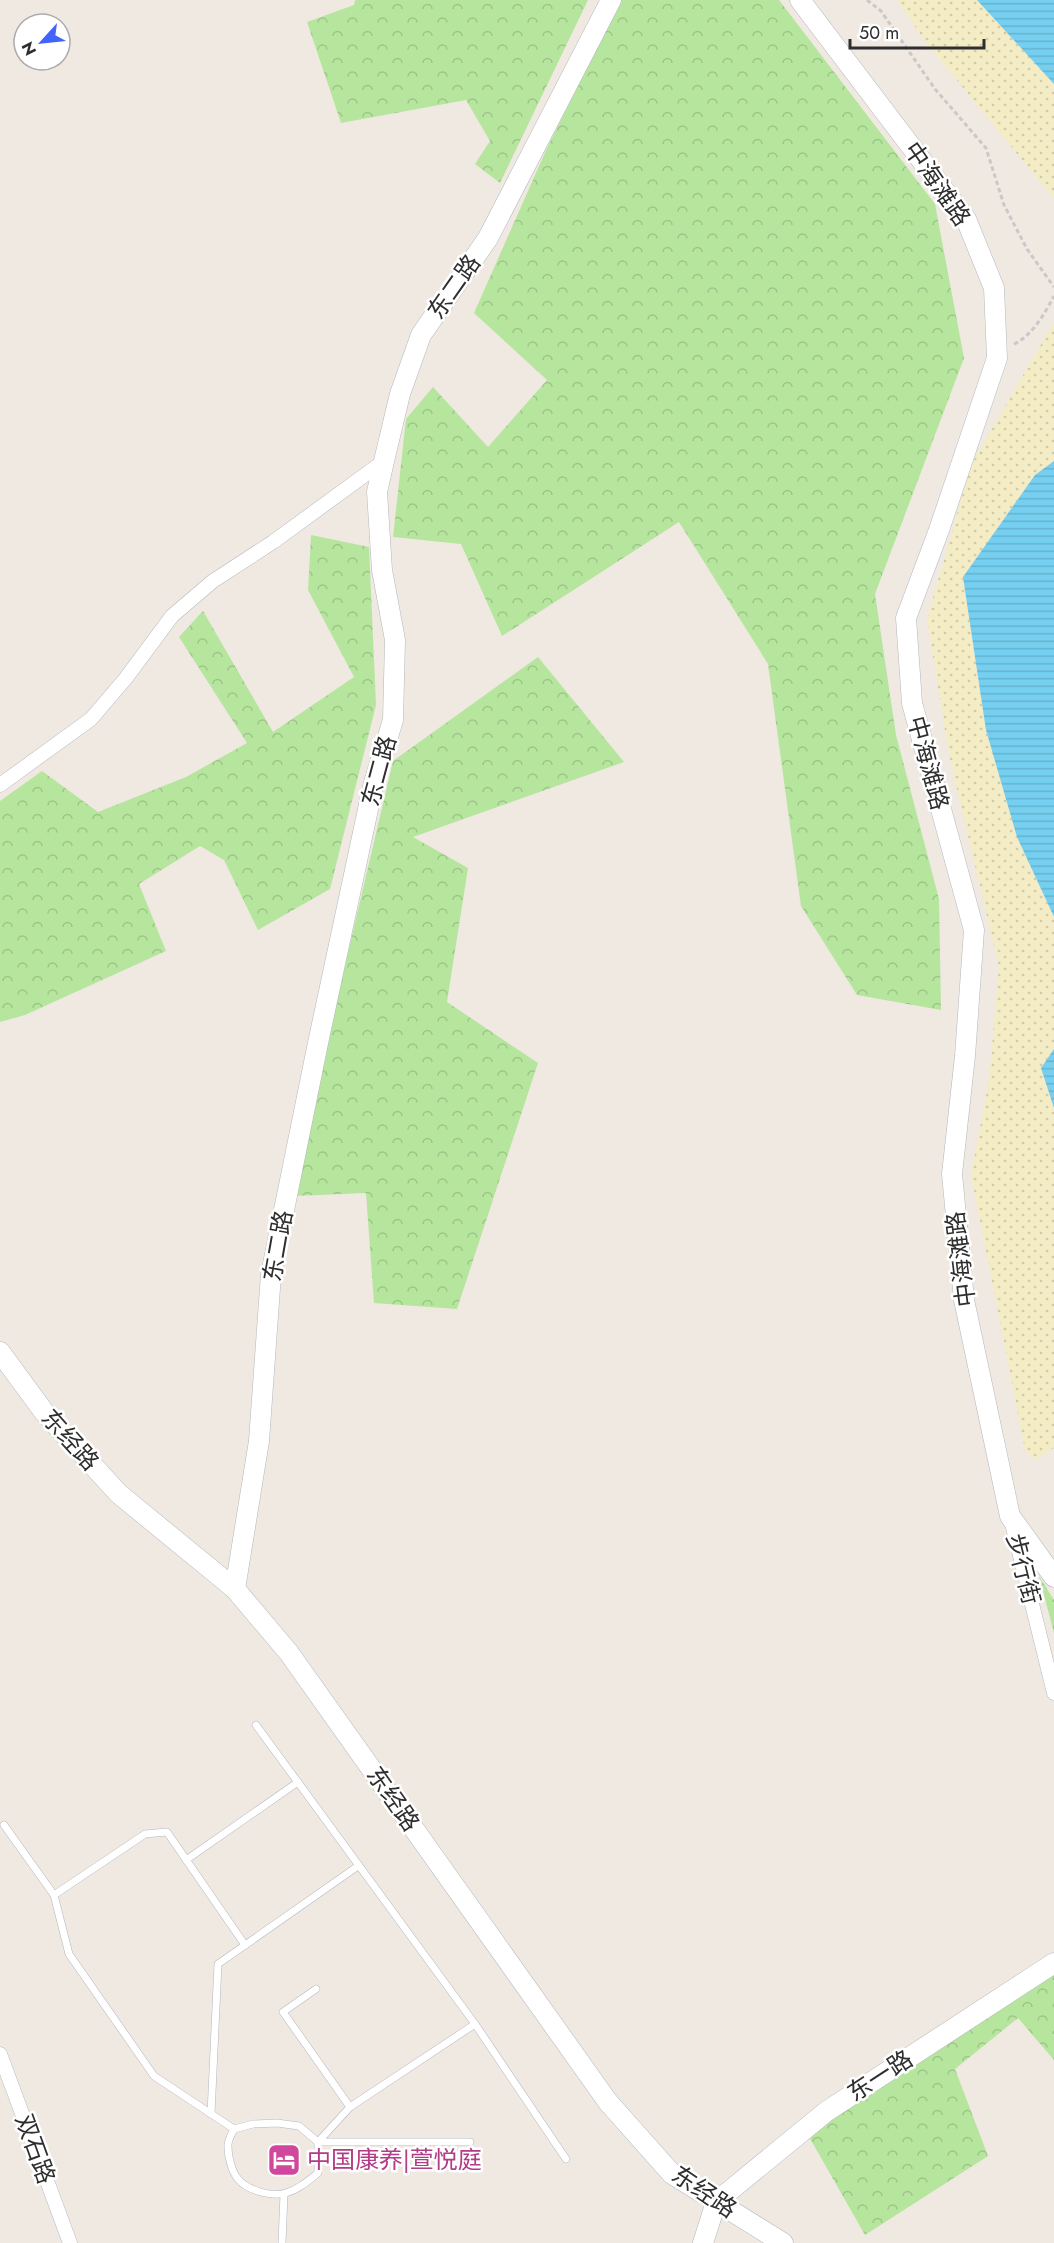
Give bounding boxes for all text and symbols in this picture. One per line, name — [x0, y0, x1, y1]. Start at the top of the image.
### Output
north arrow — [12, 12, 72, 72]
scale bar — [850, 12, 984, 50]
text: 50 m — [859, 20, 899, 46]
text: N — [16, 38, 42, 59]
street label: 中海滩路 — [896, 134, 979, 233]
street label: 东二路 — [419, 247, 489, 326]
street label: 中海滩路 — [899, 712, 958, 814]
street label: 东二路 — [352, 732, 405, 810]
street label: 东二路 — [254, 1207, 301, 1284]
street label: 中海滩路 — [937, 1209, 984, 1309]
street label: 东经路 — [33, 1401, 107, 1478]
street label: 步行街 — [998, 1530, 1049, 1608]
street label: 东经路 — [358, 1759, 428, 1838]
street label: 东一路 — [840, 2041, 919, 2110]
street label: 双石路 — [7, 2109, 64, 2189]
hotel icon: 中国康养|萱悦庭 — [266, 2142, 302, 2178]
place label: 中国康养|萱悦庭 — [307, 2142, 482, 2177]
street label: 东经路 — [665, 2157, 744, 2226]

